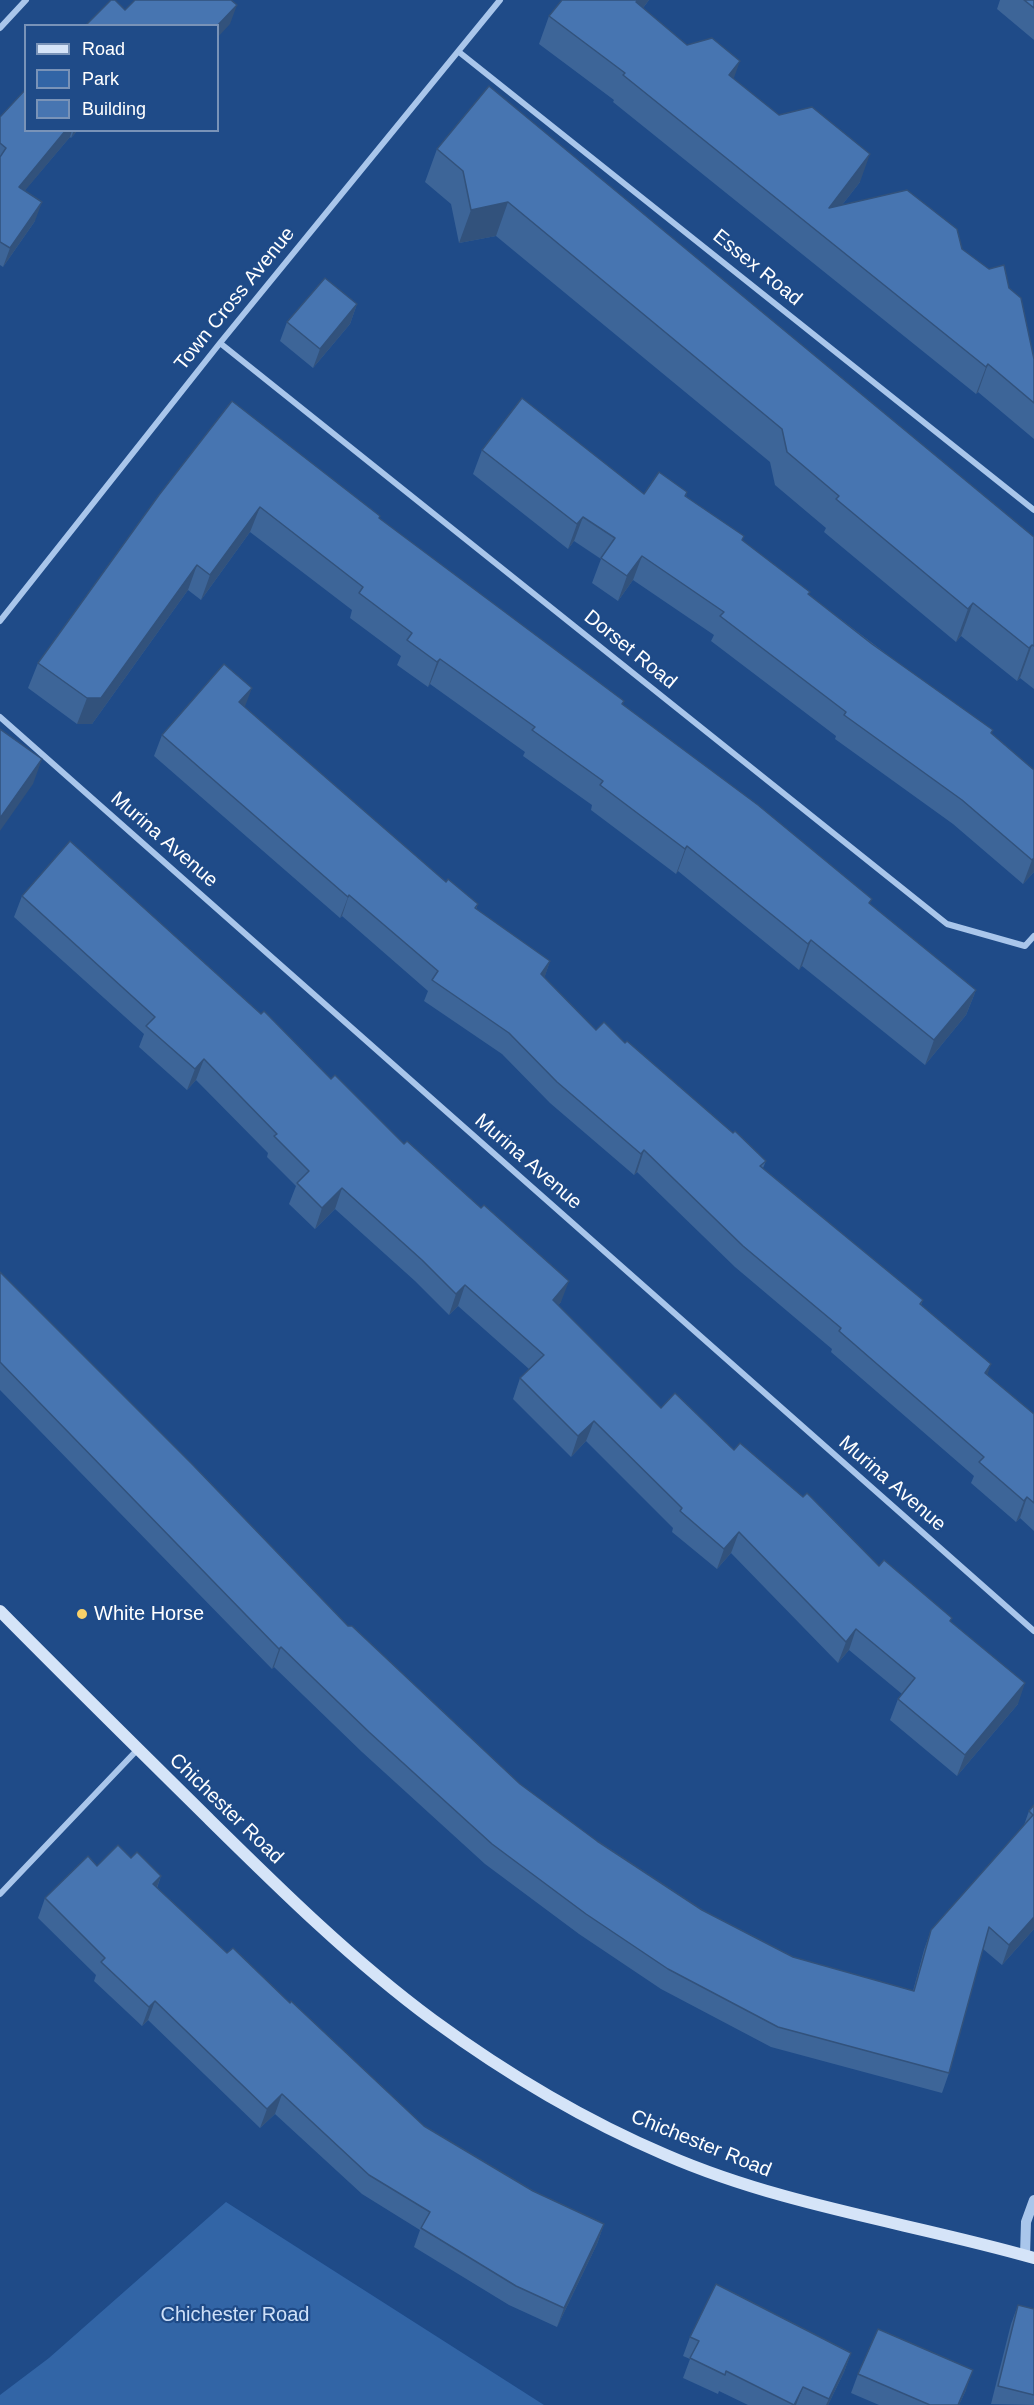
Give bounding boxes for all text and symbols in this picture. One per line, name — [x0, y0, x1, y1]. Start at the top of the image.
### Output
legend — [24, 24, 219, 132]
text: Road — [82, 39, 125, 59]
text: Park — [82, 69, 119, 89]
text: Building — [82, 99, 146, 119]
street label: Town Cross Avenue — [170, 222, 300, 376]
street label: Essex Road — [708, 225, 806, 311]
street label: Dorset Road — [579, 605, 681, 695]
street label: Murina Avenue — [106, 787, 222, 893]
street label: Murina Avenue — [470, 1109, 586, 1215]
street label: Murina Avenue — [834, 1431, 950, 1537]
place label: White Horse — [94, 1602, 204, 1626]
marker: White Horse — [75, 1607, 89, 1621]
street label: Chichester Road — [164, 1749, 288, 1869]
street label: Chichester Road — [627, 2105, 775, 2183]
park label: Chichester Road — [161, 2303, 309, 2327]

